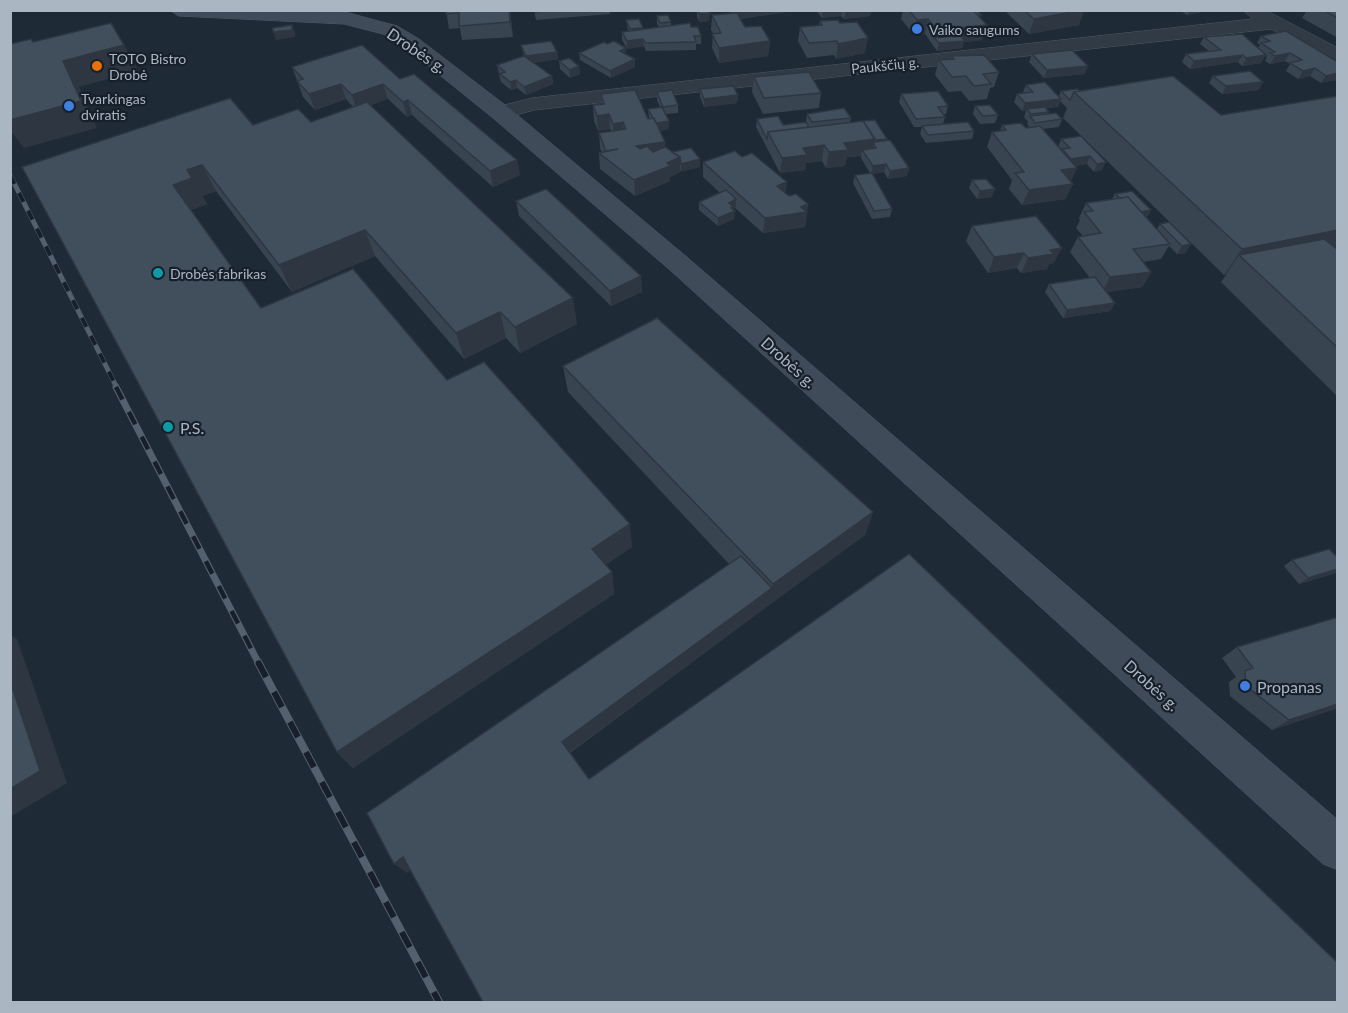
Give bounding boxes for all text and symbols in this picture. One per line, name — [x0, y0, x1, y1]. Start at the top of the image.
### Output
place label: Vaiko saugums — [929, 21, 1020, 38]
marker: Vaiko saugums — [910, 22, 924, 36]
street label: Drobės g. — [384, 23, 450, 77]
place label: TOTO Bistro Drobė — [109, 50, 186, 83]
street label: Paukščių g. — [850, 53, 920, 77]
marker: TOTO Bistro Drobė — [90, 59, 104, 73]
place label: Tvarkingas dviratis — [81, 90, 146, 123]
marker: Tvarkingas dviratis — [62, 99, 76, 113]
place label: Drobės fabrikas — [170, 265, 266, 282]
marker: Drobės fabrikas — [151, 266, 165, 280]
street label: Drobės g. — [758, 332, 820, 392]
place label: P.S. — [180, 418, 204, 437]
marker: P.S. — [161, 420, 175, 434]
street label: Drobės g. — [1121, 655, 1183, 715]
place label: Propanas — [1257, 677, 1322, 696]
marker: Propanas — [1238, 679, 1252, 693]

